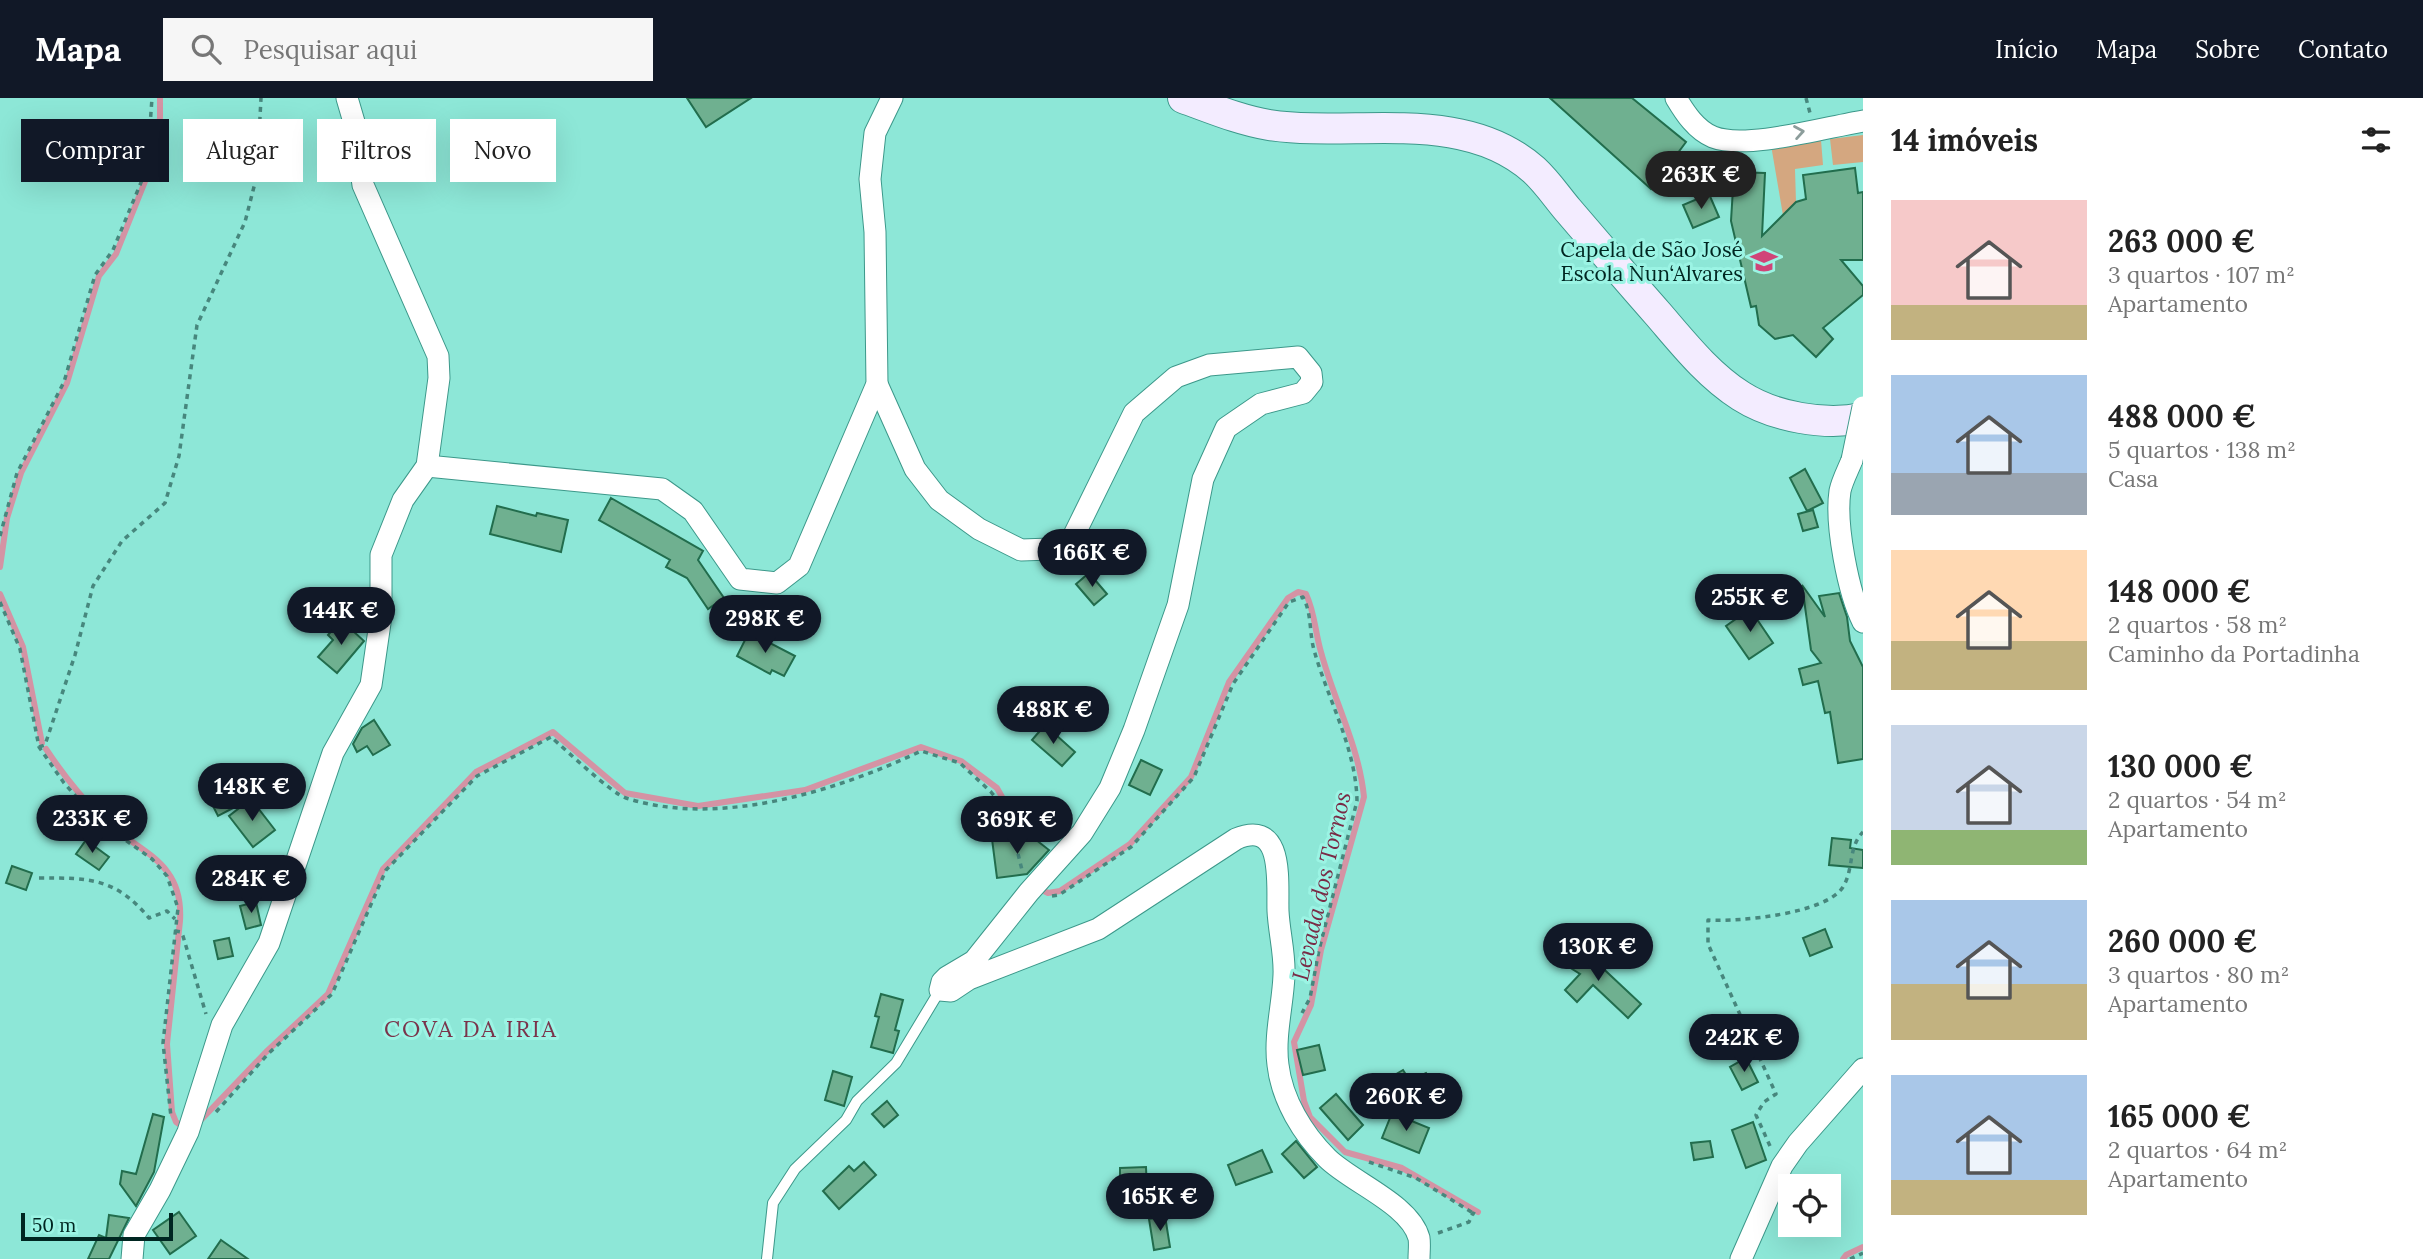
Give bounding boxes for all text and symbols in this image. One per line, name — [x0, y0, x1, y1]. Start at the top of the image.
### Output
search box — [163, 18, 653, 81]
text: Mapa — [35, 28, 121, 70]
icon: search — [187, 30, 225, 68]
text: Pesquisar aqui — [243, 33, 417, 66]
text: Início — [1995, 34, 2058, 65]
text: Mapa — [2096, 34, 2157, 65]
text: Sobre — [2195, 34, 2260, 65]
text: Contato — [2298, 34, 2388, 65]
chip: Comprar — [21, 119, 169, 182]
chip: Alugar — [183, 119, 303, 182]
chip: Filtros — [317, 119, 436, 182]
chip: Novo — [450, 119, 556, 182]
text: 14 imóveis — [1891, 121, 2038, 159]
icon: filters — [2357, 121, 2395, 159]
one-way arrow — [1793, 125, 1805, 140]
pin: 263K € — [1644, 152, 1758, 211]
text: 263K € — [1661, 159, 1741, 188]
text: 263 000 € — [2108, 222, 2255, 260]
icon: home — [1947, 228, 2031, 312]
place label: Capela de São José Escola Nun‘Alvares — [1560, 236, 1743, 287]
school or university icon: Capela de São José Escola Nun‘Alvares — [1749, 246, 1779, 276]
text: 3 quartos · 107 m² — [2108, 260, 2295, 289]
text: Apartamento — [2108, 289, 2248, 318]
text: 488 000 € — [2108, 397, 2256, 435]
icon: home — [1947, 403, 2031, 487]
text: 5 quartos · 138 m² — [2108, 435, 2296, 464]
text: Casa — [2108, 464, 2158, 493]
pin: 166K € — [1035, 530, 1149, 589]
text: 166K € — [1054, 537, 1130, 566]
text: 148 000 € — [2108, 572, 2251, 610]
pin: 255K € — [1693, 574, 1807, 634]
icon: home — [1947, 578, 2031, 662]
text: 255K € — [1711, 582, 1789, 611]
pin: 144K € — [284, 588, 398, 647]
text: 144K € — [303, 595, 379, 624]
pin: 298K € — [708, 596, 822, 655]
text: 298K € — [725, 603, 805, 632]
text: 2 quartos · 58 m² — [2108, 610, 2287, 639]
text: Caminho da Portadinha — [2108, 639, 2360, 668]
pin: 488K € — [996, 686, 1110, 746]
text: 488K € — [1013, 694, 1093, 723]
text: 130 000 € — [2108, 747, 2253, 785]
icon: home — [1947, 753, 2031, 837]
pin: 148K € — [195, 764, 309, 823]
text: 148K € — [214, 771, 290, 800]
text: 2 quartos · 54 m² — [2108, 785, 2287, 814]
water label: Levada dos Tornos — [1285, 789, 1357, 983]
pin: 233K € — [35, 796, 149, 855]
pin: 369K € — [960, 796, 1074, 856]
text: 233K € — [52, 803, 132, 832]
text: 369K € — [977, 804, 1057, 833]
text: Apartamento — [2108, 814, 2248, 843]
pin: 284K € — [194, 856, 308, 915]
text: 284K € — [211, 863, 291, 892]
text: 260 000 € — [2108, 922, 2258, 960]
pin: 130K € — [1541, 924, 1655, 983]
icon: home — [1947, 928, 2031, 1012]
text: 130K € — [1559, 931, 1637, 960]
text: 3 quartos · 80 m² — [2108, 960, 2289, 989]
text: Apartamento — [2108, 989, 2248, 1018]
district label: COVA DA IRIA — [384, 1014, 558, 1043]
pin: 242K € — [1687, 1014, 1801, 1074]
text: 242K € — [1705, 1022, 1783, 1051]
pin: 260K € — [1349, 1074, 1463, 1133]
text: 260K € — [1365, 1081, 1447, 1110]
text: 165 000 € — [2108, 1097, 2251, 1135]
icon: home — [1947, 1103, 2031, 1187]
text: 2 quartos · 64 m² — [2108, 1135, 2287, 1164]
text: Apartamento — [2108, 1164, 2248, 1193]
pin: 165K € — [1103, 1174, 1217, 1233]
map controls — [1778, 1174, 1841, 1237]
button: locate — [1778, 1174, 1841, 1237]
text: 165K € — [1122, 1181, 1198, 1210]
scale bar — [21, 1210, 173, 1242]
text: 50 m — [32, 1213, 76, 1237]

